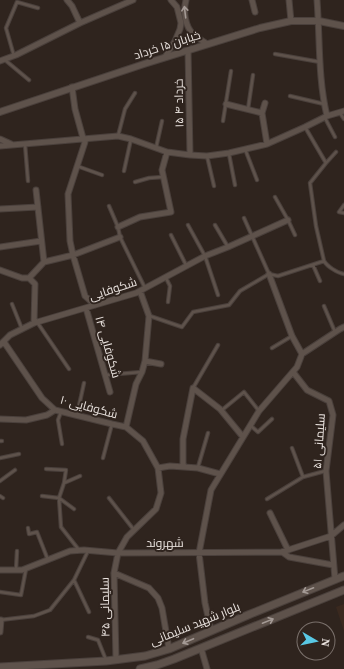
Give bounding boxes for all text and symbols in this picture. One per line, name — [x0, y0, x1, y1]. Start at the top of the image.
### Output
one-way arrow — [182, 6, 189, 19]
street label: خیابان ۱۵ خرداد — [132, 27, 202, 63]
street label: ۱۵ خرداد ۴ — [171, 78, 187, 128]
street label: شکوفایی — [87, 274, 139, 304]
street label: شکوفایی ۱۴ — [92, 314, 125, 380]
street label: شکوفایی ۱۰ — [58, 392, 120, 422]
street label: سلیمانی ۵۱ — [309, 413, 329, 469]
street label: شهروند — [146, 535, 184, 551]
street label: سلیمانی ۴۵ — [96, 577, 114, 637]
one-way arrow — [302, 587, 314, 595]
street label: بلوار شهید سلیمانی — [147, 599, 243, 649]
one-way arrow — [262, 616, 274, 624]
north arrow — [296, 621, 336, 661]
one-way arrow — [182, 637, 194, 645]
text: N — [317, 637, 333, 648]

